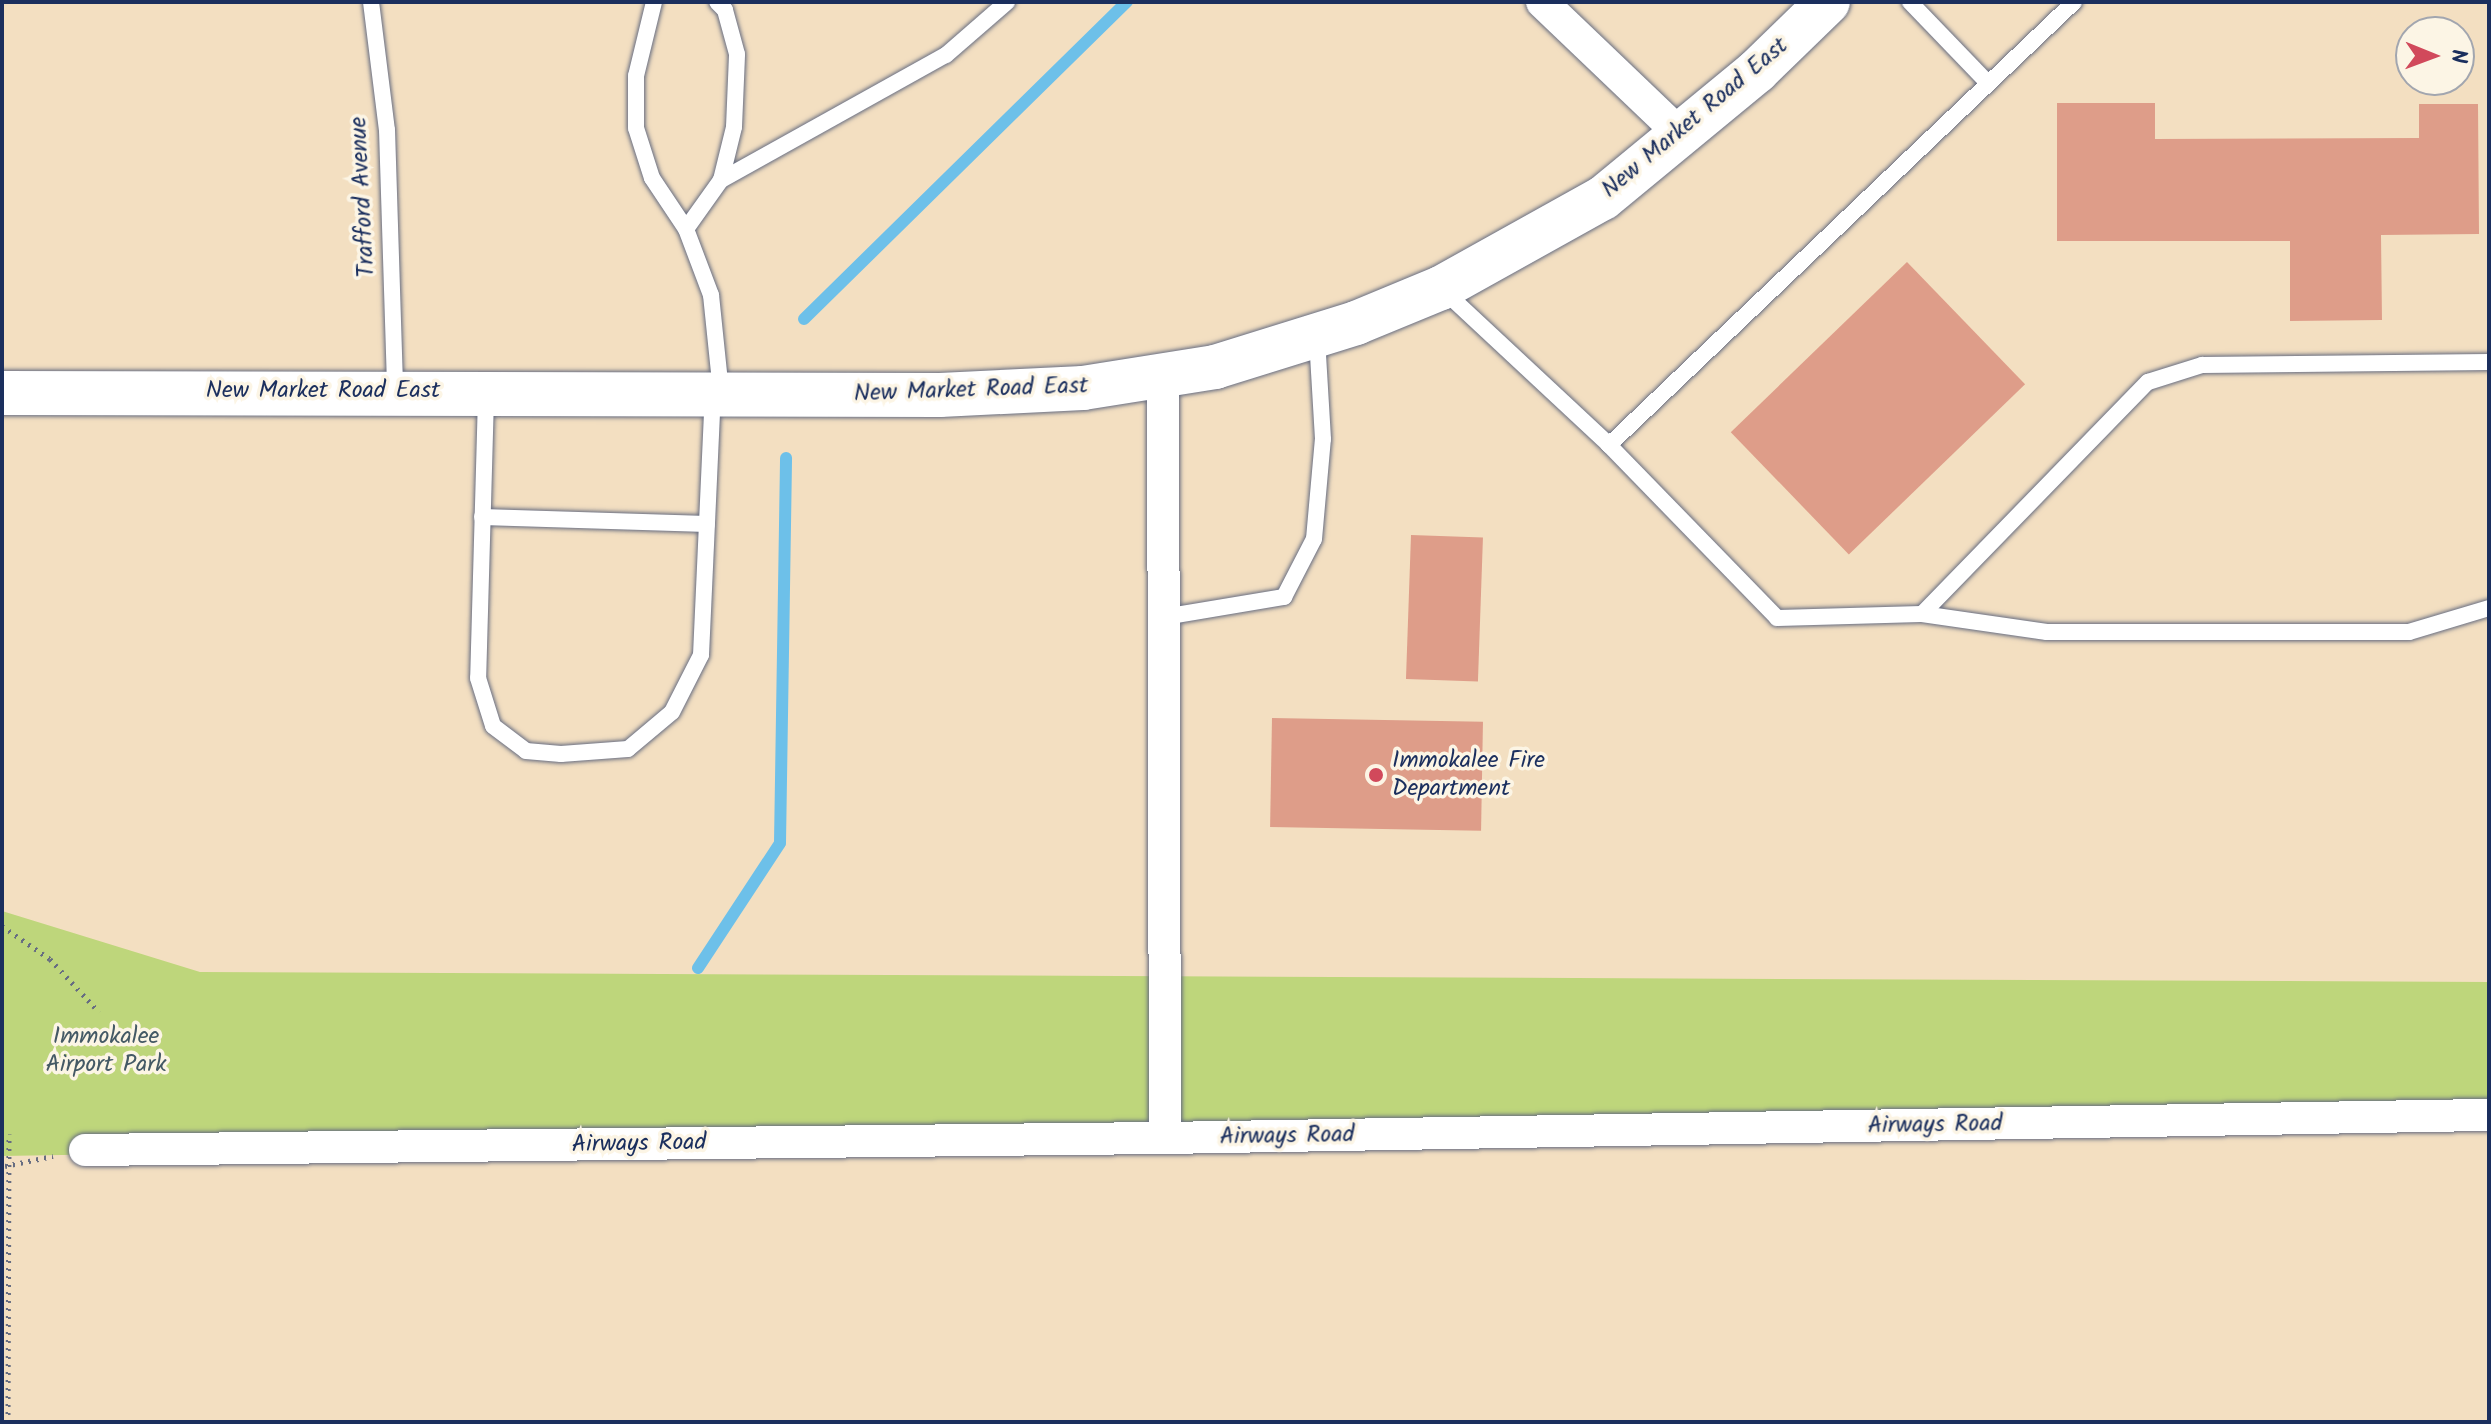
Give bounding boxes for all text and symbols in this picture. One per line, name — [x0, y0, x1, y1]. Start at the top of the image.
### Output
north arrow — [2395, 16, 2475, 96]
street label: New Market Road East — [1596, 32, 1794, 204]
text: N — [2440, 49, 2475, 64]
street label: Trafford Avenue — [344, 116, 382, 278]
street label: New Market Road East — [853, 372, 1089, 408]
street label: New Market Road East — [206, 377, 440, 405]
place label: Immokalee Fire Department — [1392, 747, 1545, 803]
marker: Immokalee Fire Department — [1367, 766, 1385, 784]
park label: Immokalee Airport Park — [46, 1023, 166, 1079]
street label: Airways Road — [1867, 1109, 2003, 1141]
street label: Airways Road — [1219, 1120, 1355, 1152]
street label: Airways Road — [571, 1128, 707, 1160]

